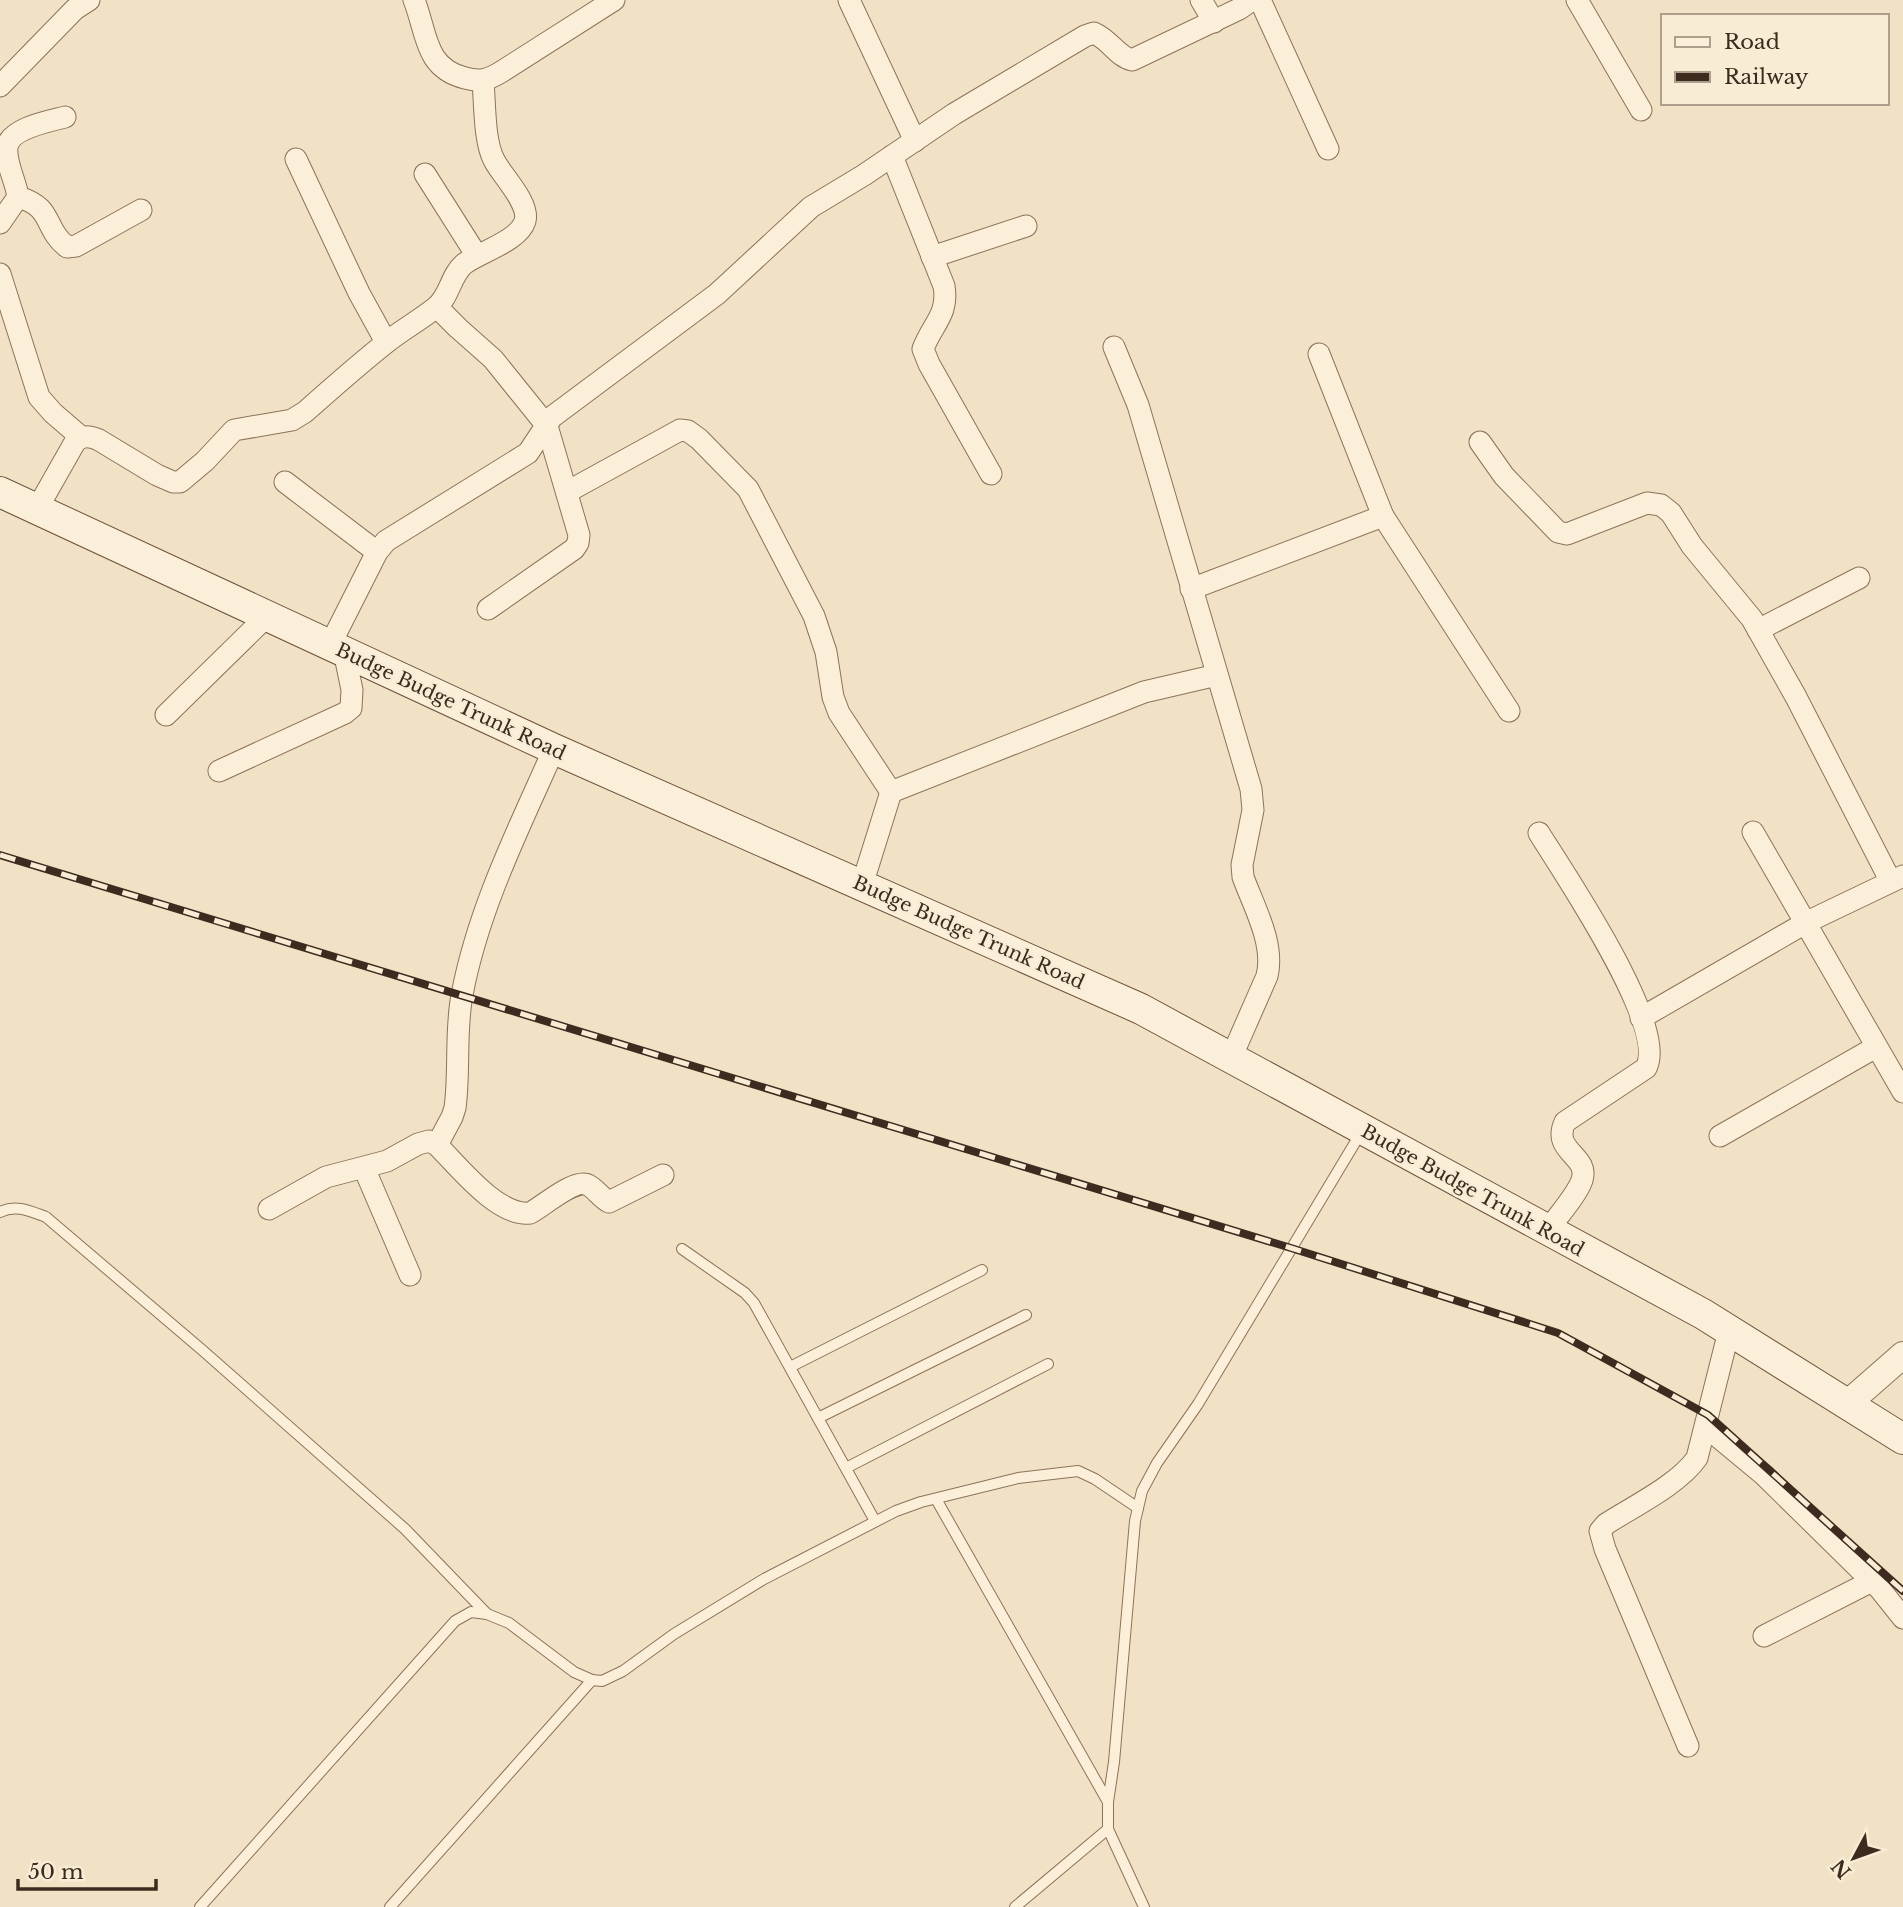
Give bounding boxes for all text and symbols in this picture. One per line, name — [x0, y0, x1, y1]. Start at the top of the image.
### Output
legend — [1661, 14, 1889, 105]
text: Road — [1724, 29, 1780, 55]
text: Railway — [1724, 64, 1809, 90]
street label: Budge Budge Trunk Road — [332, 638, 570, 765]
street label: Budge Budge Trunk Road — [849, 871, 1088, 994]
street label: Budge Budge Trunk Road — [1357, 1120, 1588, 1261]
north arrow — [1819, 1823, 1889, 1893]
scale bar — [18, 1848, 156, 1892]
text: N — [1827, 1854, 1856, 1883]
text: 50 m — [28, 1859, 84, 1885]

